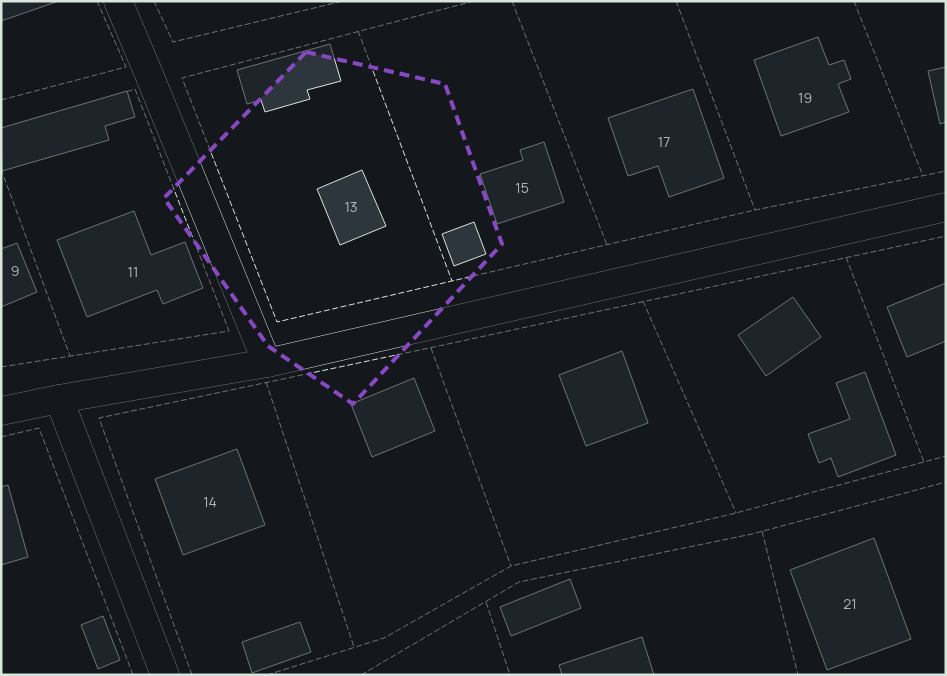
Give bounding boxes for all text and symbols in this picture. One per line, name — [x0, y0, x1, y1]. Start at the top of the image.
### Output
house number: 19 — [798, 88, 812, 107]
house number: 17 — [658, 132, 670, 151]
house number: 15 — [515, 178, 529, 197]
house number: 13 — [344, 197, 358, 216]
house number: 9 — [11, 261, 19, 280]
house number: 11 — [128, 262, 138, 281]
house number: 14 — [203, 492, 217, 511]
house number: 21 — [843, 594, 857, 613]

